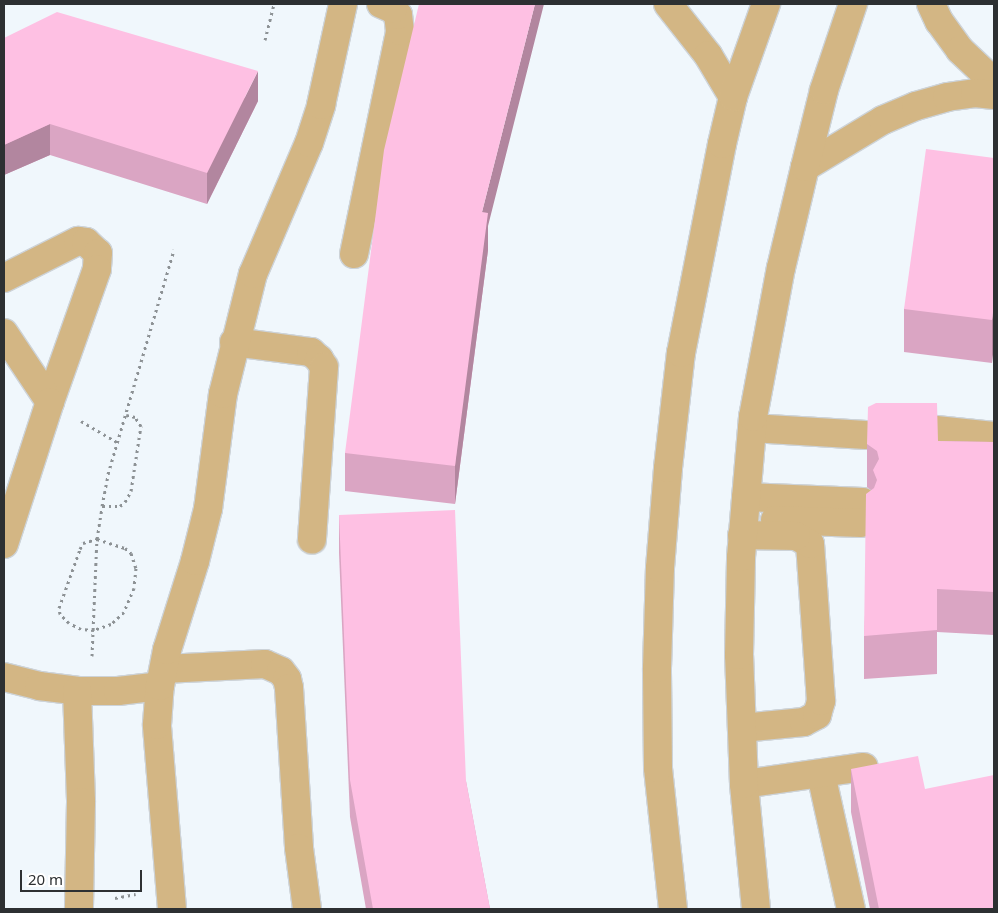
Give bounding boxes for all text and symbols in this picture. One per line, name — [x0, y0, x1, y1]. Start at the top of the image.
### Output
scale bar — [22, 860, 145, 892]
text: 20 m — [28, 869, 63, 889]

